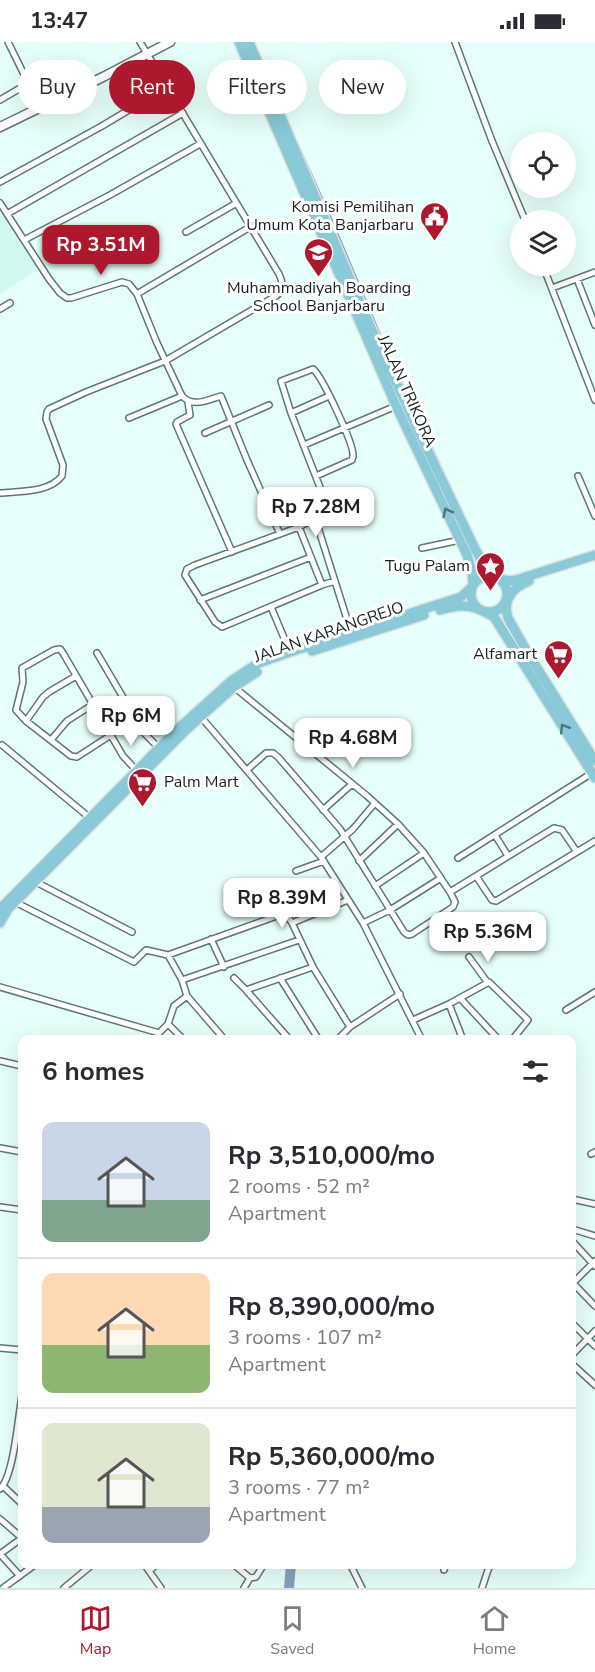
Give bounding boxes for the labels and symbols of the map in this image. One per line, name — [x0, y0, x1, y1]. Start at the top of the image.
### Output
place label: Komisi Pemilihan Umum Kota Banjarbaru — [246, 196, 414, 236]
public building icon: Komisi Pemilihan Umum Kota Banjarbaru — [419, 200, 451, 242]
pin: Rp 3.51M — [39, 225, 163, 276]
school or university icon: Muhammadiyah Boarding School Banjarbaru — [303, 236, 335, 278]
place label: Muhammadiyah Boarding School Banjarbaru — [227, 277, 411, 317]
street label: JALAN TRIKORA — [372, 330, 442, 451]
pin: Rp 7.28M — [254, 487, 378, 538]
one-way arrow — [442, 508, 454, 519]
place icon: Tugu Palam — [475, 550, 507, 592]
place label: Tugu Palam — [385, 555, 470, 577]
street label: JALAN KARANGREJO — [250, 596, 407, 668]
supermarket icon: Alfamart — [542, 638, 574, 680]
place label: Alfamart — [473, 643, 537, 665]
pin: Rp 6M — [89, 696, 173, 747]
pin: Rp 4.68M — [291, 718, 415, 769]
one-way arrow — [560, 724, 571, 735]
supermarket icon: Palm Mart — [127, 766, 159, 808]
place label: Palm Mart — [164, 771, 239, 793]
pin: Rp 8.39M — [220, 878, 344, 929]
pin: Rp 5.36M — [426, 912, 550, 963]

